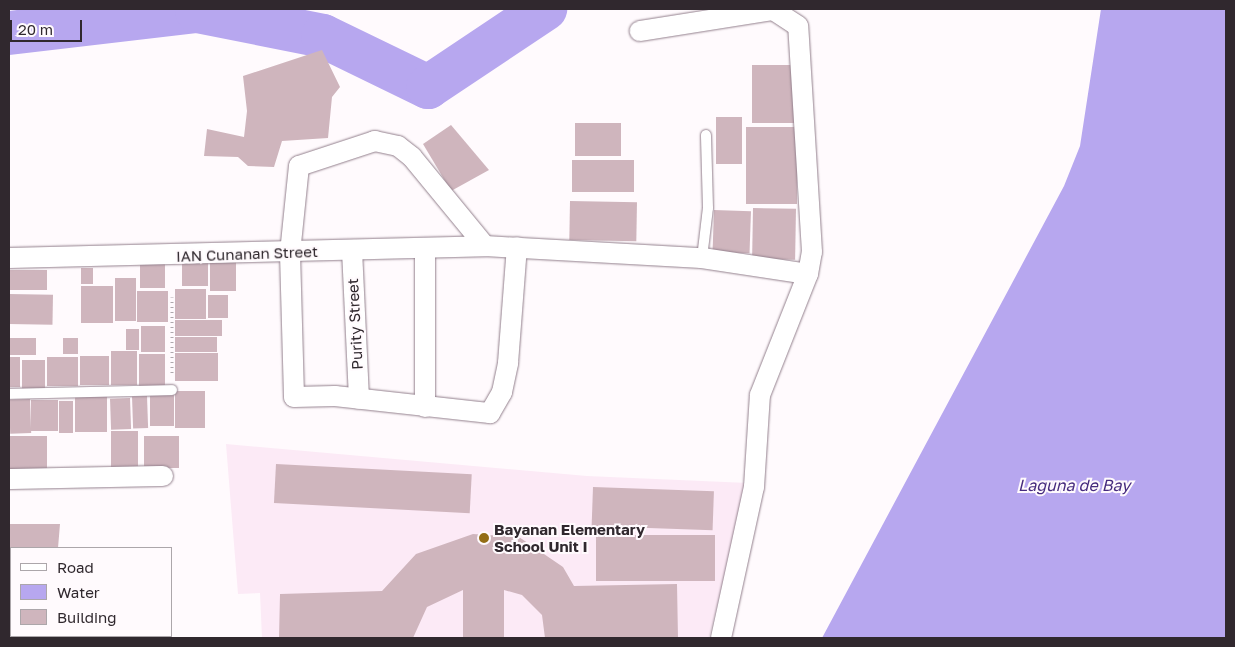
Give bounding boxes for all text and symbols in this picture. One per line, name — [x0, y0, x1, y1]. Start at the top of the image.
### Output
scale bar — [12, 10, 85, 42]
text: 20 m — [18, 20, 53, 38]
street label: IAN Cunanan Street — [176, 243, 318, 265]
street label: Purity Street — [344, 278, 366, 370]
water label: Laguna de Bay — [1018, 475, 1130, 495]
place label: Bayanan Elementary School Unit I — [494, 520, 645, 555]
marker: Bayanan Elementary School Unit I — [478, 532, 490, 544]
legend — [10, 547, 172, 637]
text: Road — [57, 558, 94, 576]
text: Water — [57, 583, 100, 601]
text: Building — [57, 608, 117, 626]

